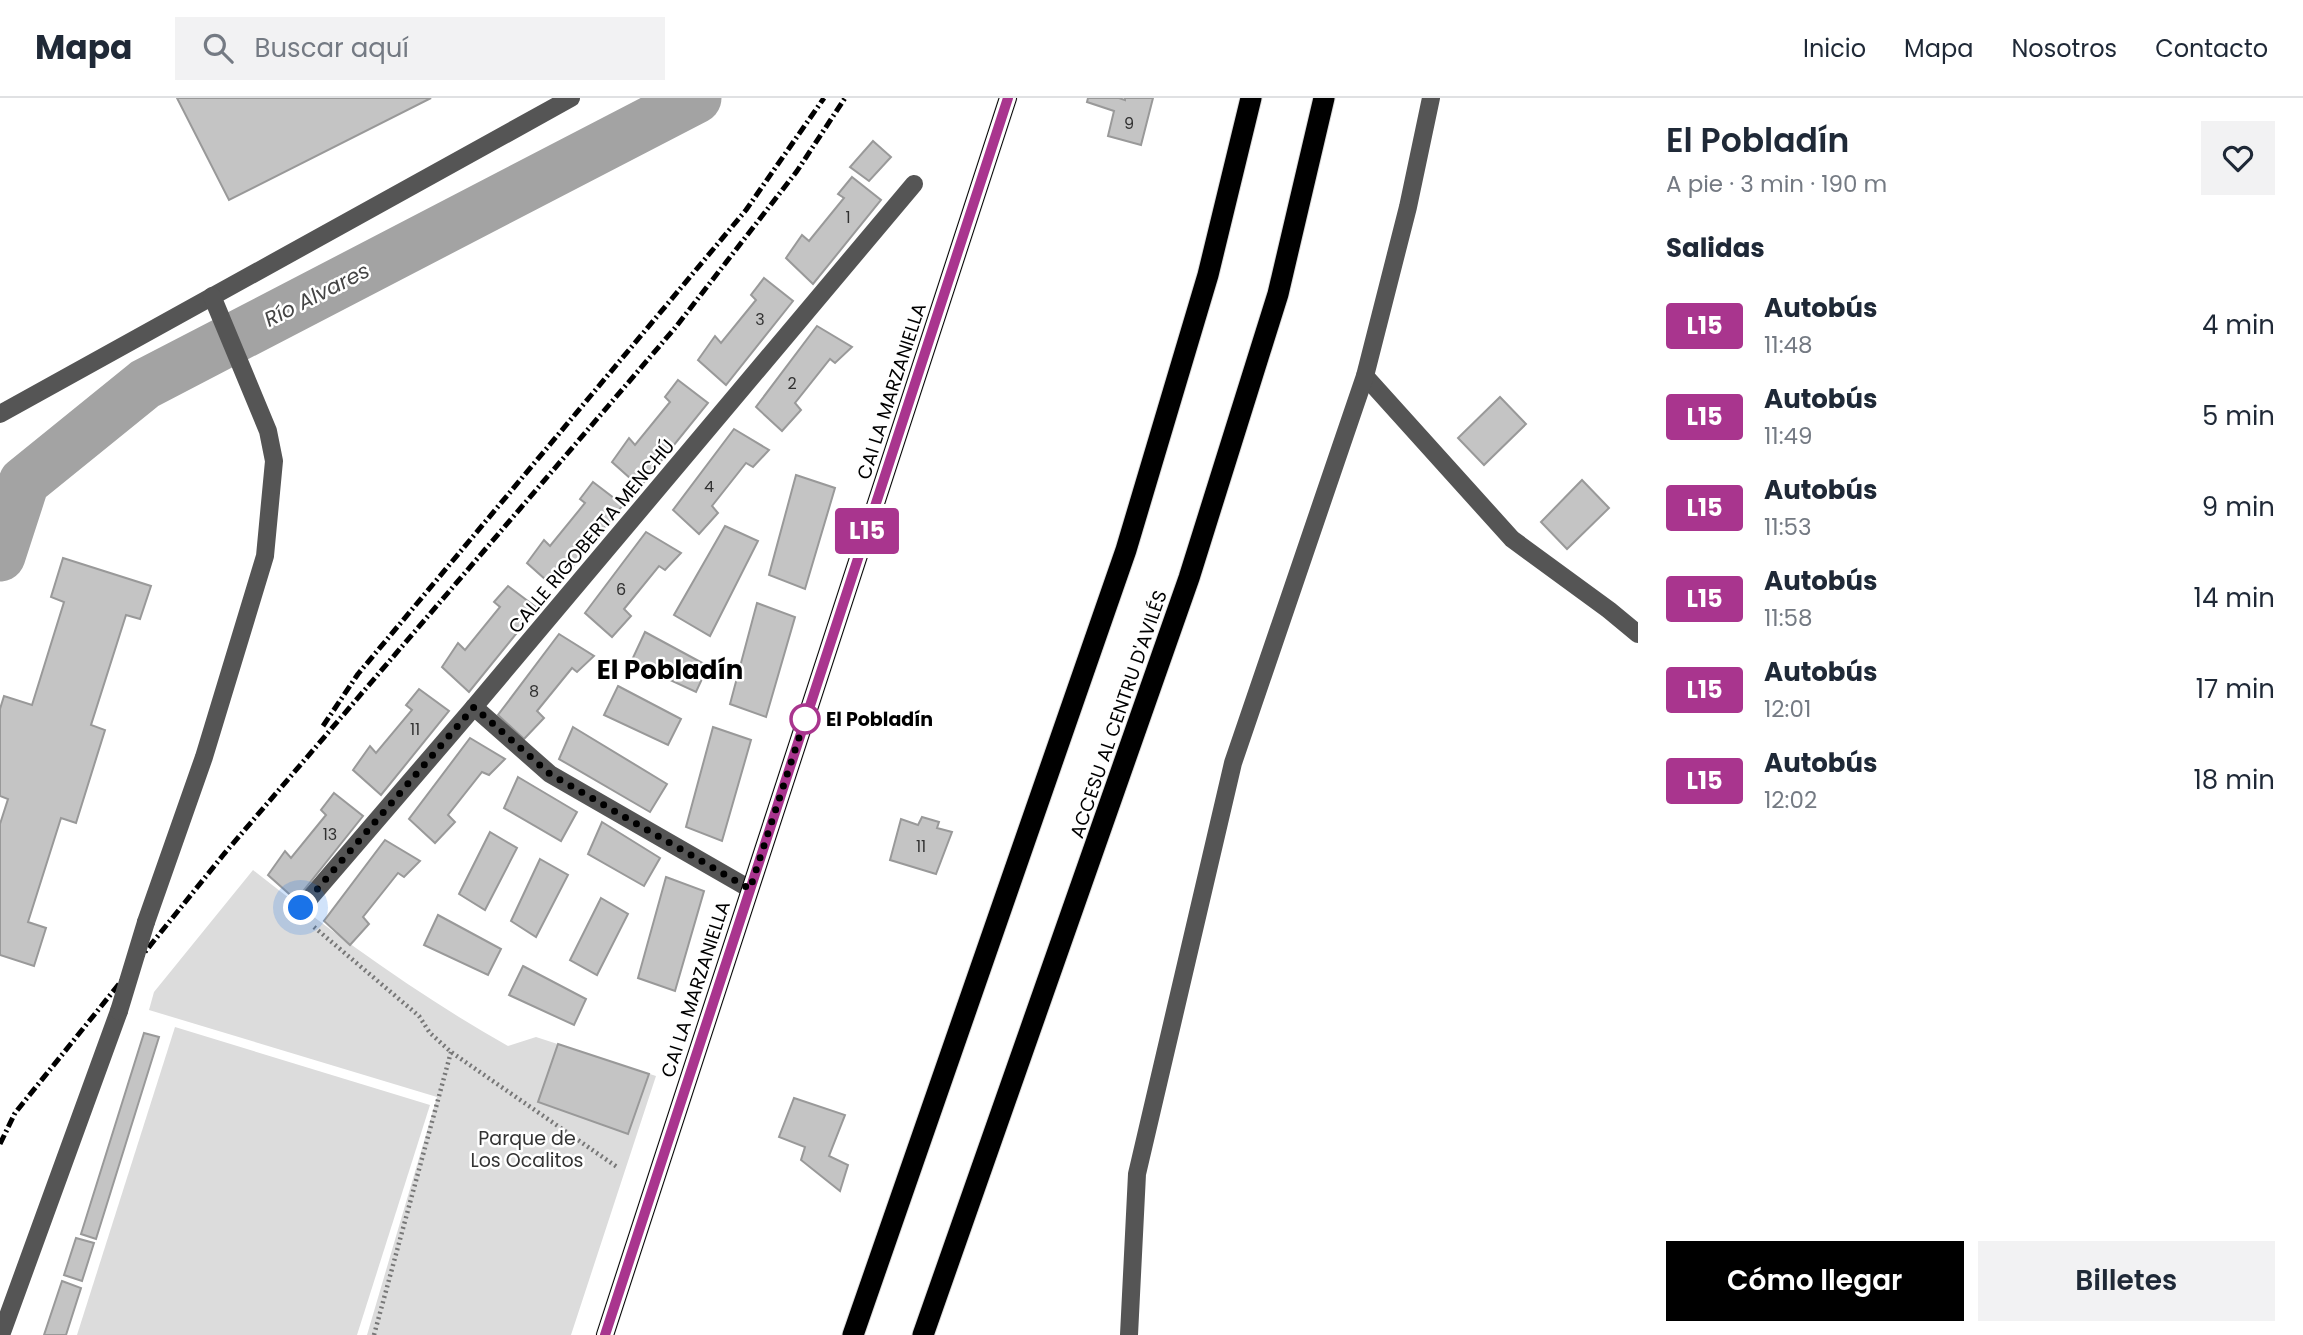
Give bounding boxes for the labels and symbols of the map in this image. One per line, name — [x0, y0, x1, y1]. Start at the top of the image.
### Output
house number: 9 — [1124, 112, 1134, 135]
house number: 1 — [845, 206, 851, 229]
water label: Río Alvares — [259, 256, 374, 334]
street label: CAI LA MARZANIELLA — [850, 299, 933, 483]
house number: 3 — [755, 308, 765, 331]
house number: 2 — [787, 372, 797, 395]
street label: CALLE RIGOBERTA MENCHÚ — [502, 433, 681, 639]
house number: 4 — [704, 475, 714, 498]
line badge: L15 — [827, 508, 907, 554]
house number: 6 — [616, 578, 626, 601]
street label: ACCESU AL CENTRU D'AVILÉS — [1063, 587, 1174, 842]
district label: El Pobladín — [597, 652, 743, 688]
house number: 8 — [529, 680, 539, 703]
marker: El Pobladín — [790, 704, 820, 734]
place label: El Pobladín — [826, 706, 933, 733]
house number: 11 — [410, 718, 420, 741]
house number: 13 — [323, 823, 337, 846]
house number: 11 — [916, 835, 926, 858]
your location — [283, 890, 318, 925]
street label: CAI LA MARZANIELLA — [654, 897, 737, 1081]
park label: Parque de Los Ocalitos — [470, 1125, 584, 1174]

